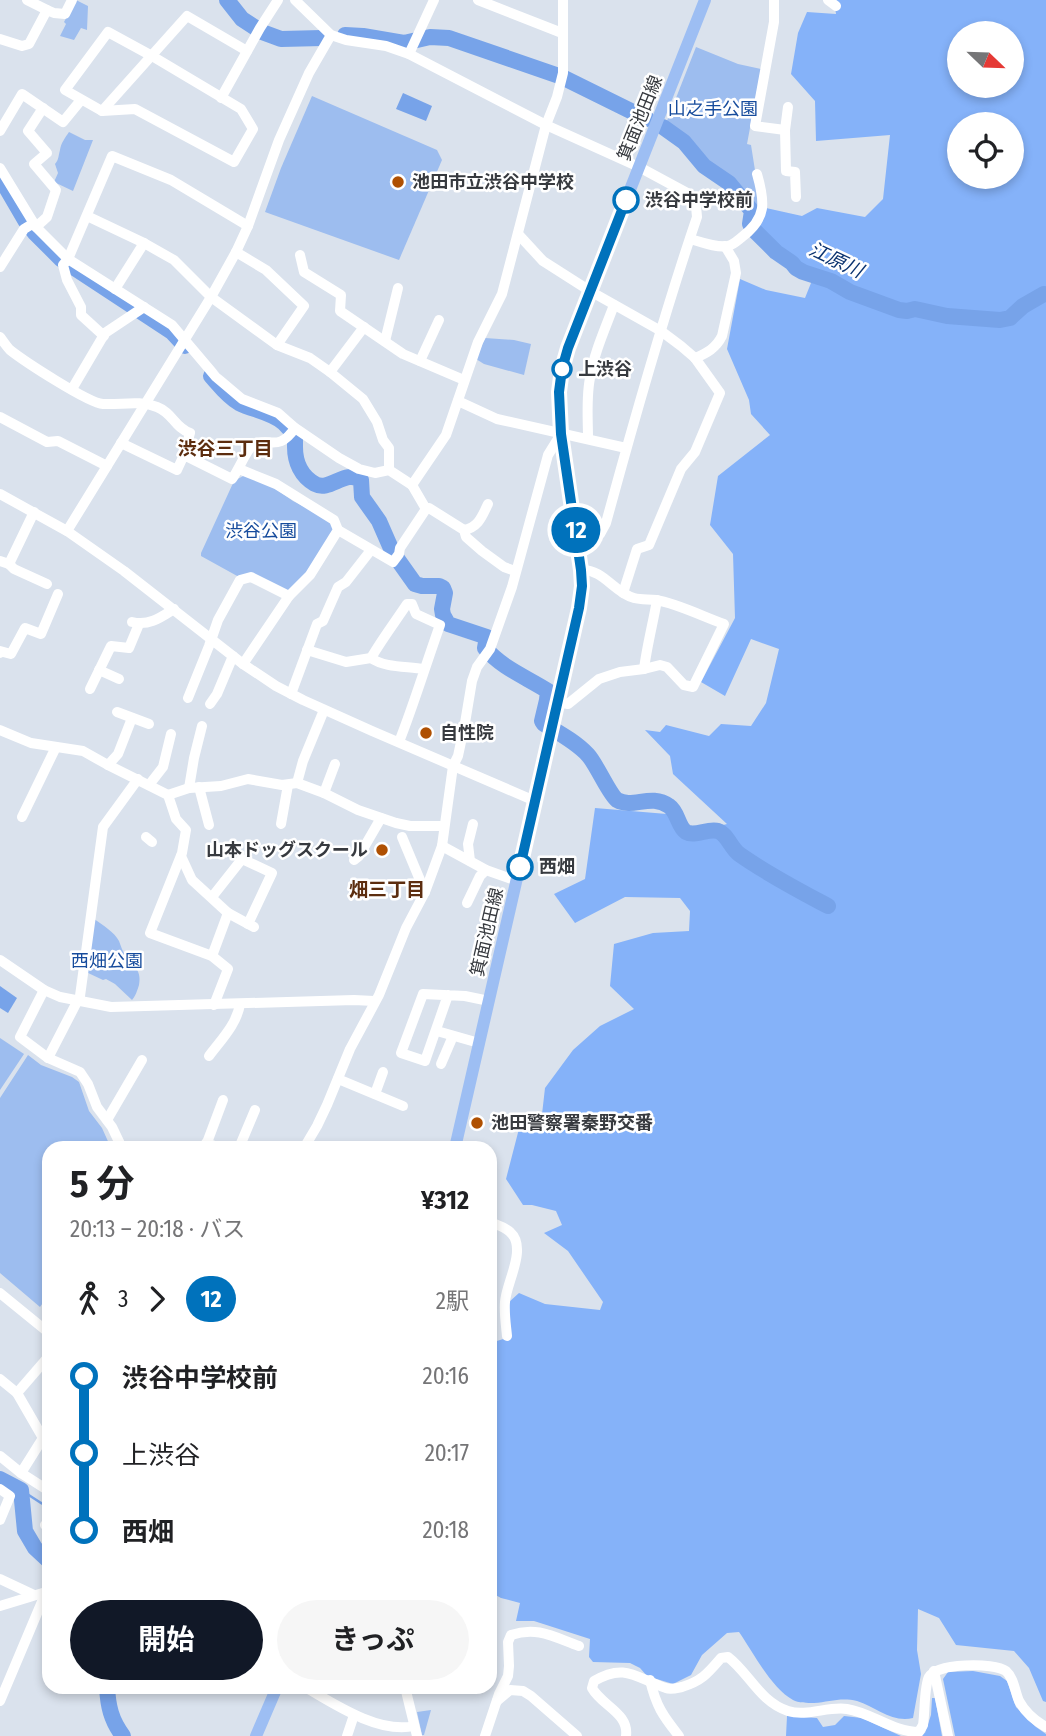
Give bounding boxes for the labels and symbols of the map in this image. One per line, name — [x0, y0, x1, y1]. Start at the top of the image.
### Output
north arrow — [947, 21, 1024, 98]
street label: 箕面池田線 — [613, 72, 667, 164]
park label: 山之手公園 — [668, 98, 758, 120]
place label: 池田市立渋谷中学校 — [412, 171, 574, 193]
marker: 池田市立渋谷中学校 — [390, 174, 406, 190]
marker: 渋谷中学校前 — [613, 187, 639, 213]
place label: 渋谷中学校前 — [645, 189, 753, 211]
water label: 江原川 — [805, 238, 868, 283]
place label: 上渋谷 — [578, 358, 632, 380]
marker: 上渋谷 — [552, 359, 572, 379]
district label: 渋谷三丁目 — [177, 437, 273, 460]
line badge: 12 — [544, 507, 608, 553]
park label: 渋谷公園 — [225, 520, 297, 542]
place label: 自性院 — [440, 722, 494, 744]
marker: 自性院 — [418, 725, 434, 741]
place label: 山本ドッグスクール — [206, 839, 368, 861]
marker: 山本ドッグスクール — [374, 842, 390, 858]
marker: 西畑 — [507, 854, 533, 880]
place label: 西畑 — [539, 856, 575, 878]
district label: 畑三丁目 — [349, 878, 425, 901]
street label: 箕面池田線 — [466, 886, 508, 978]
park label: 西畑公園 — [71, 950, 143, 972]
place label: 池田警察署秦野交番 — [491, 1112, 653, 1134]
marker: 池田警察署秦野交番 — [469, 1115, 485, 1131]

